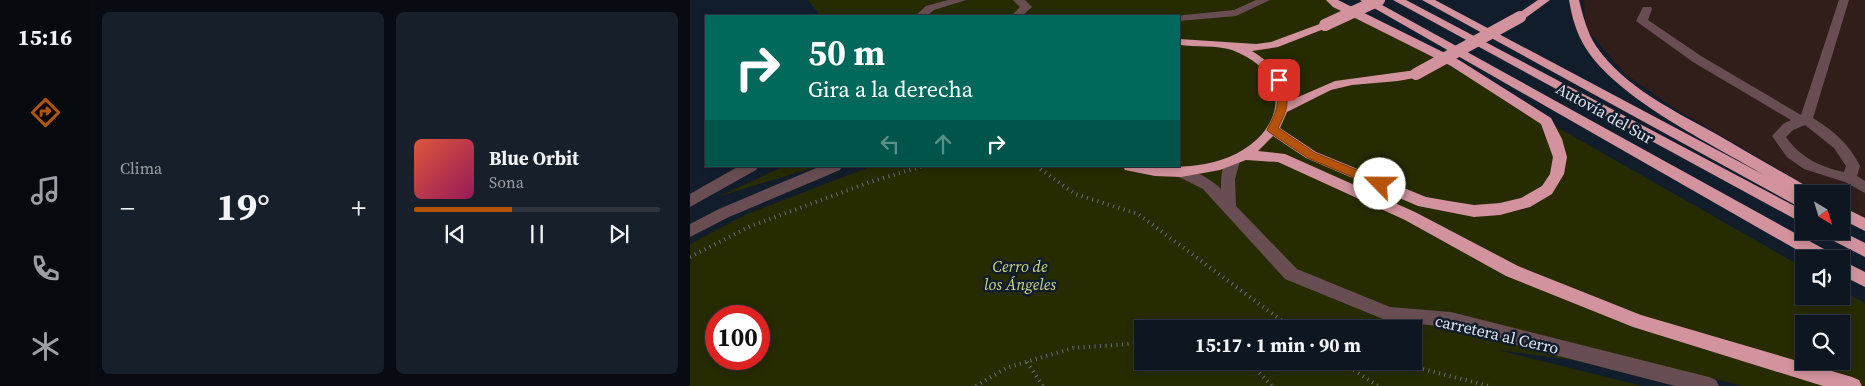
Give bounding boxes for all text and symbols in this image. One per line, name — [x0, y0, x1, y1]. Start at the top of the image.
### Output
text: 15:16 — [18, 22, 72, 52]
text: 50 m — [808, 29, 885, 77]
icon: right — [725, 35, 790, 100]
pin — [1258, 59, 1300, 101]
icon: arrive — [1265, 66, 1293, 94]
text: Gira a la derecha — [808, 74, 973, 104]
street label: Autovía del Sur — [1552, 77, 1658, 149]
icon: directions — [28, 95, 63, 130]
icon: left — [876, 130, 904, 158]
icon: ahead — [929, 130, 957, 158]
icon: right — [982, 130, 1010, 158]
text: Blue Orbit — [489, 145, 579, 171]
text: Clima — [120, 157, 162, 179]
position arrow — [1353, 157, 1405, 209]
text: Sona — [489, 171, 524, 193]
icon: music — [28, 173, 63, 208]
text: 19° — [216, 181, 270, 233]
north arrow — [1795, 185, 1850, 240]
map controls — [1795, 185, 1850, 370]
text: − — [120, 189, 135, 227]
text: + — [351, 189, 366, 227]
icon: previous — [441, 220, 469, 248]
icon: pause — [523, 220, 551, 248]
icon: next — [605, 220, 633, 248]
button: sound — [1795, 250, 1850, 305]
icon: phone — [28, 251, 63, 286]
park label: Cerro de los Ángeles — [984, 255, 1056, 295]
speed limit sign: 100 — [705, 305, 770, 370]
street label: carretera al Cerro — [1433, 309, 1561, 359]
button: search — [1795, 315, 1850, 370]
icon: climate — [28, 329, 63, 364]
text: 15:17 · 1 min · 90 m — [1195, 332, 1361, 358]

